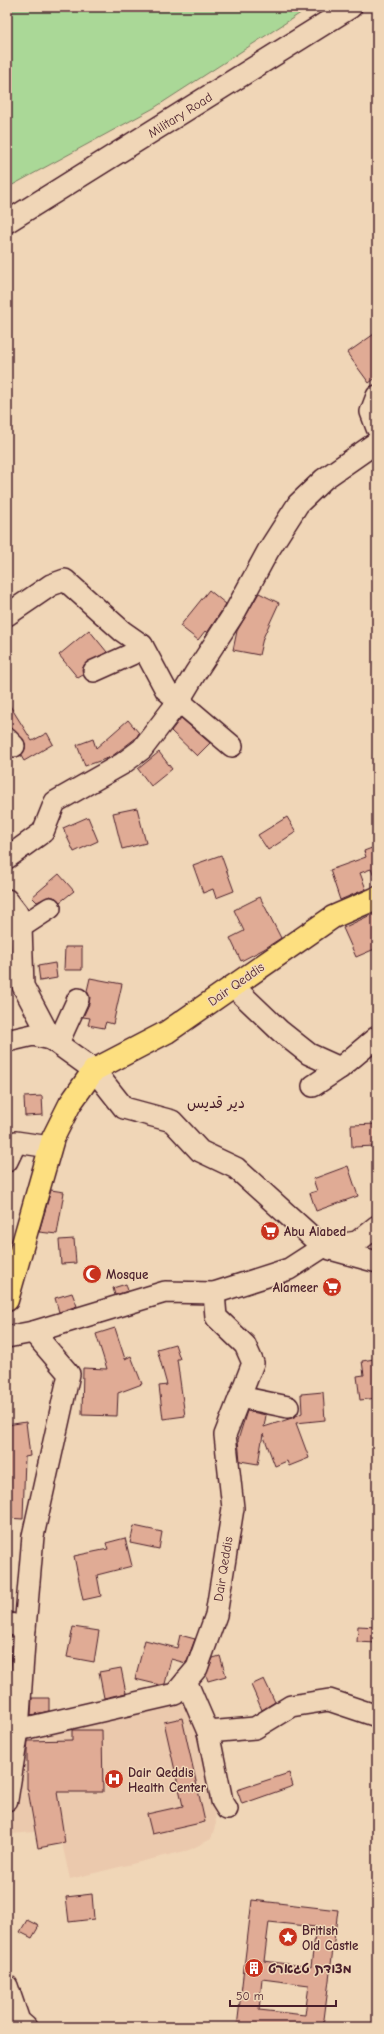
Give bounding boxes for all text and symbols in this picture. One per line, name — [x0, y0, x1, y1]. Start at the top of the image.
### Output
street label: Military Road — [145, 89, 215, 141]
street label: Dair Qeddis — [205, 959, 267, 1009]
district label: دير قديس — [187, 1094, 245, 1112]
supermarket icon: Abu Alabed — [259, 1220, 281, 1242]
place label: Abu Alabed — [284, 1224, 346, 1239]
mosque icon: Mosque — [81, 1263, 103, 1285]
place label: Mosque — [106, 1267, 149, 1282]
supermarket icon: Alameer — [321, 1276, 343, 1298]
place label: Alameer — [273, 1280, 319, 1295]
street label: Dair Qeddis — [210, 1536, 236, 1602]
place label: Dair Qeddis Health Center — [128, 1765, 207, 1795]
hospital icon: Dair Qeddis Health Center — [103, 1768, 125, 1790]
place label: British Old Castle — [302, 1923, 359, 1953]
place icon: British Old Castle — [277, 1926, 299, 1948]
building icon: מצודת טגארט — [243, 1957, 265, 1979]
place label: מצודת טגארט — [268, 1961, 352, 1976]
scale bar — [230, 1982, 336, 2008]
text: 50 m — [236, 1989, 264, 2003]

